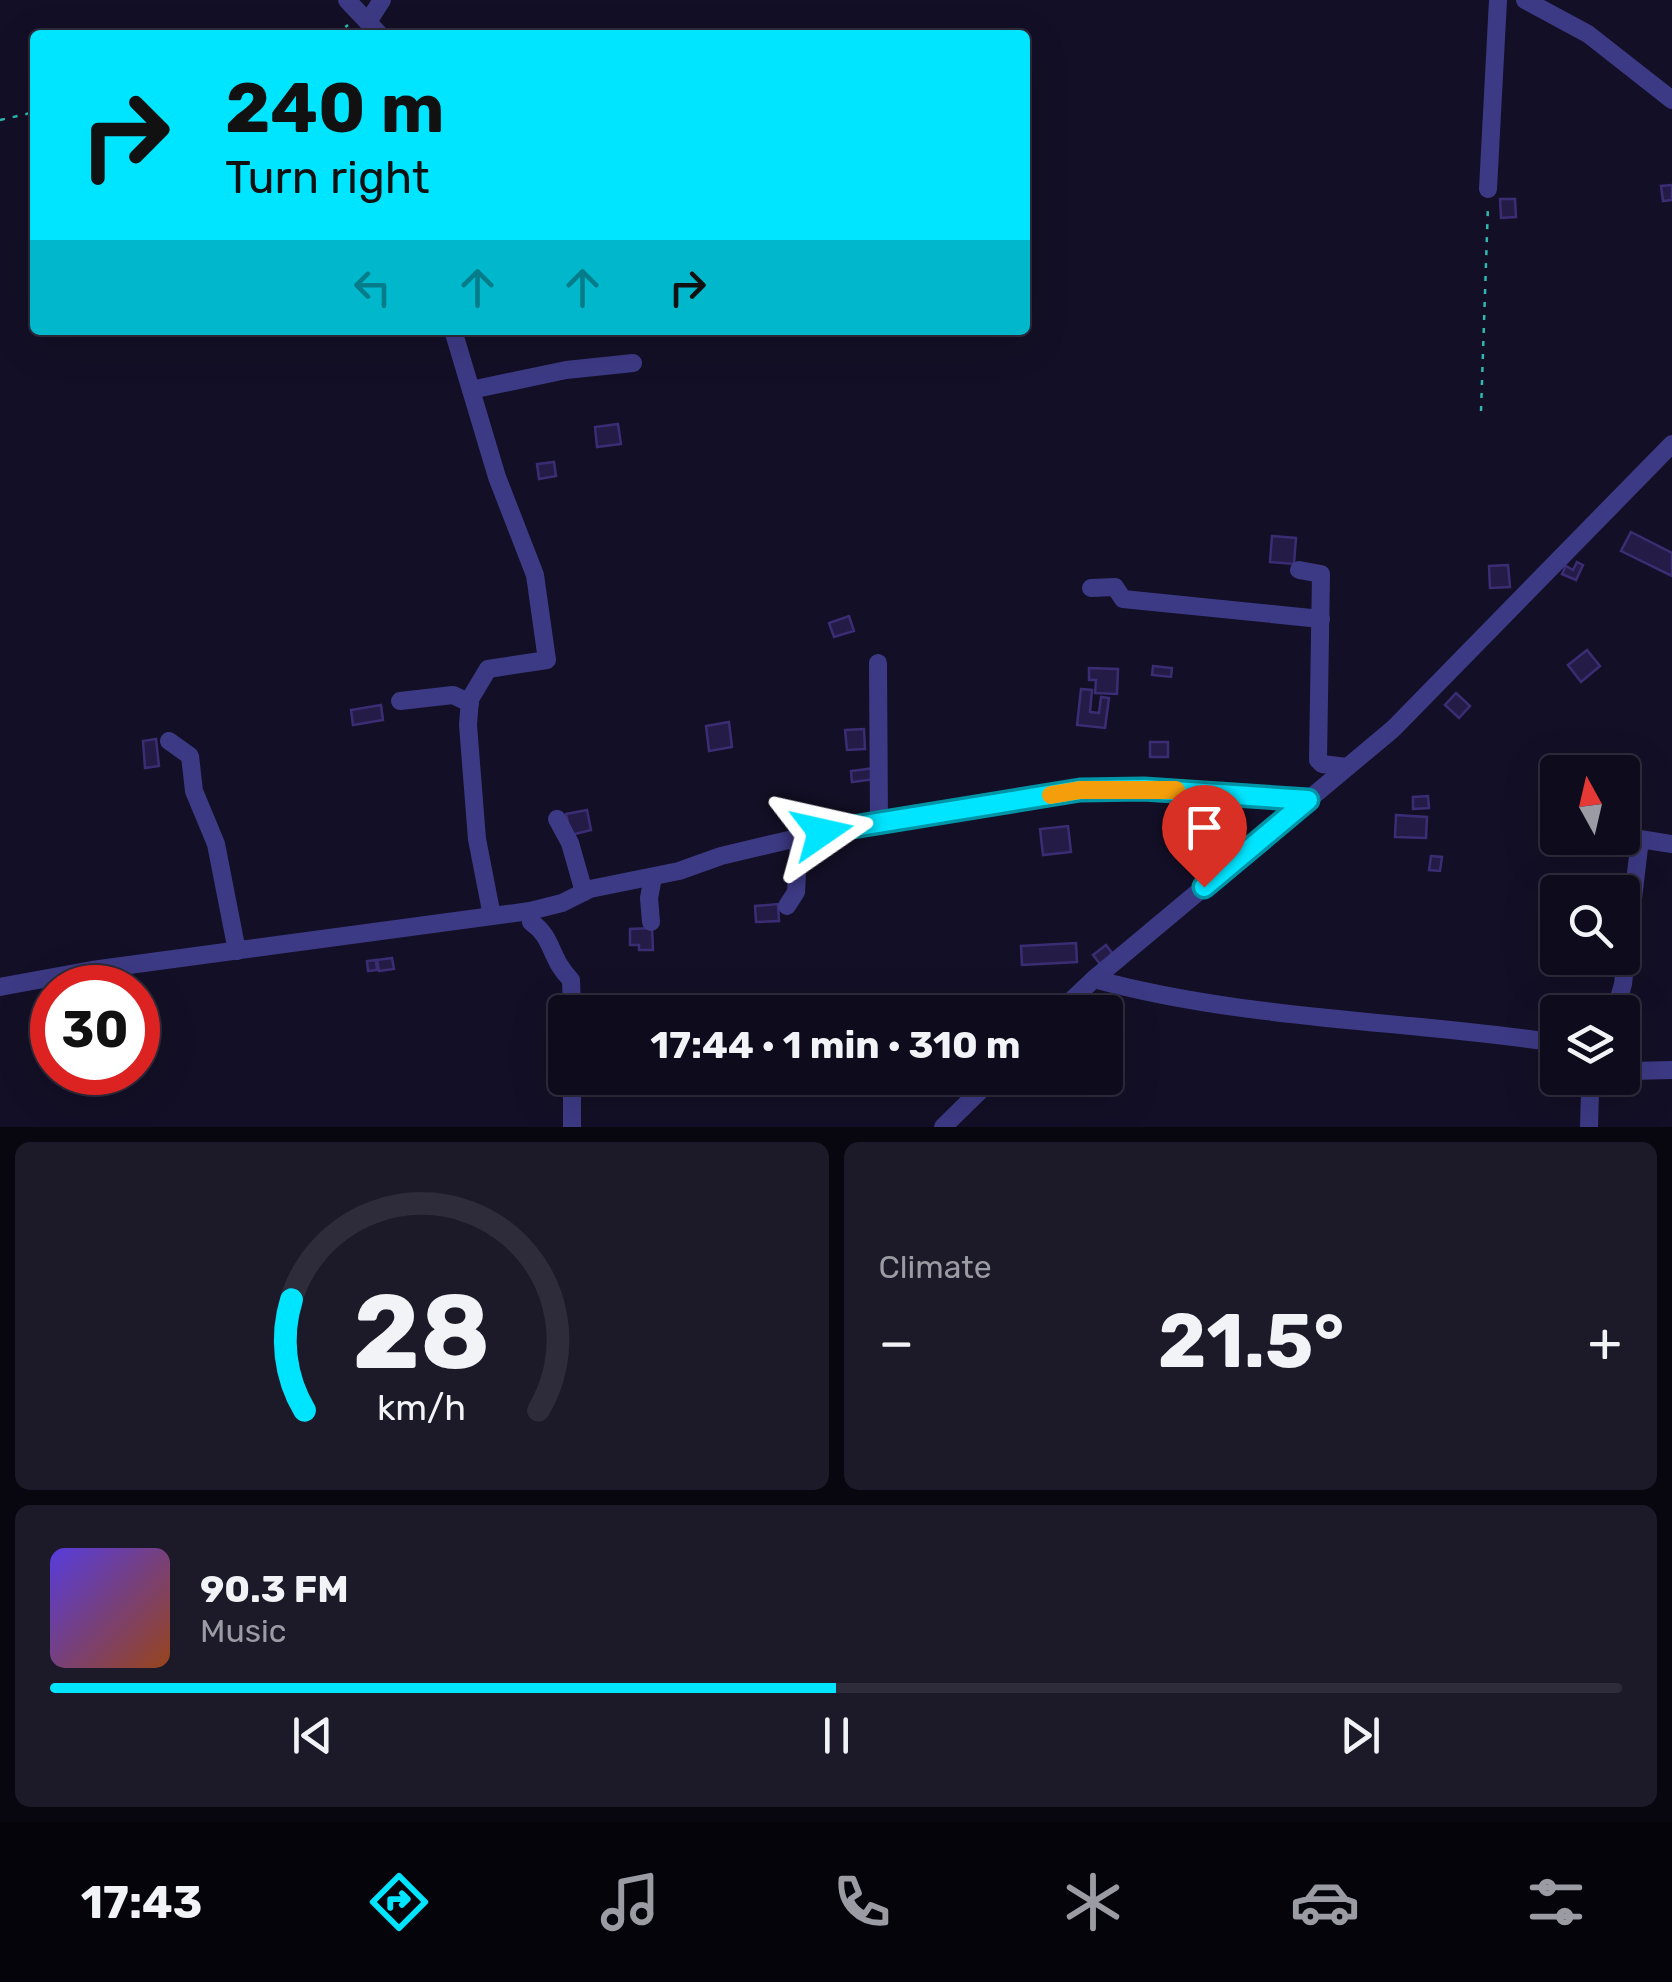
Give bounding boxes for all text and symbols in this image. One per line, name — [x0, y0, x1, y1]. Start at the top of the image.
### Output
text: 240 m — [225, 67, 445, 150]
icon: right — [60, 70, 190, 200]
text: Turn right — [225, 151, 429, 204]
icon: left — [345, 260, 400, 315]
icon: ahead — [450, 260, 505, 315]
icon: ahead — [555, 260, 610, 315]
icon: right — [660, 260, 715, 315]
north arrow — [1540, 755, 1640, 855]
map controls — [1540, 755, 1640, 1095]
position arrow — [770, 780, 874, 884]
pin — [1162, 785, 1247, 888]
icon: arrive — [1177, 800, 1232, 855]
button: search — [1540, 875, 1640, 975]
speed limit sign: 30 — [30, 965, 160, 1095]
button: layers — [1540, 995, 1640, 1095]
text: 17:44 · 1 min · 310 m — [650, 1022, 1021, 1068]
text: Climate — [879, 1248, 992, 1286]
text: 28 — [353, 1271, 491, 1394]
text: 21.5° — [1158, 1297, 1344, 1386]
text: − — [879, 1310, 914, 1375]
text: + — [1588, 1310, 1622, 1375]
text: km/h — [377, 1387, 466, 1429]
text: 90.3 FM — [200, 1566, 349, 1612]
text: Music — [200, 1612, 286, 1650]
icon: previous — [285, 1708, 340, 1763]
icon: pause — [809, 1708, 864, 1763]
icon: next — [1333, 1708, 1388, 1763]
icon: directions — [364, 1867, 434, 1937]
icon: music — [595, 1867, 665, 1937]
icon: phone — [827, 1867, 897, 1937]
icon: climate — [1058, 1867, 1128, 1937]
icon: car — [1290, 1867, 1360, 1937]
icon: filters — [1521, 1867, 1591, 1937]
text: 17:43 — [81, 1876, 202, 1929]

